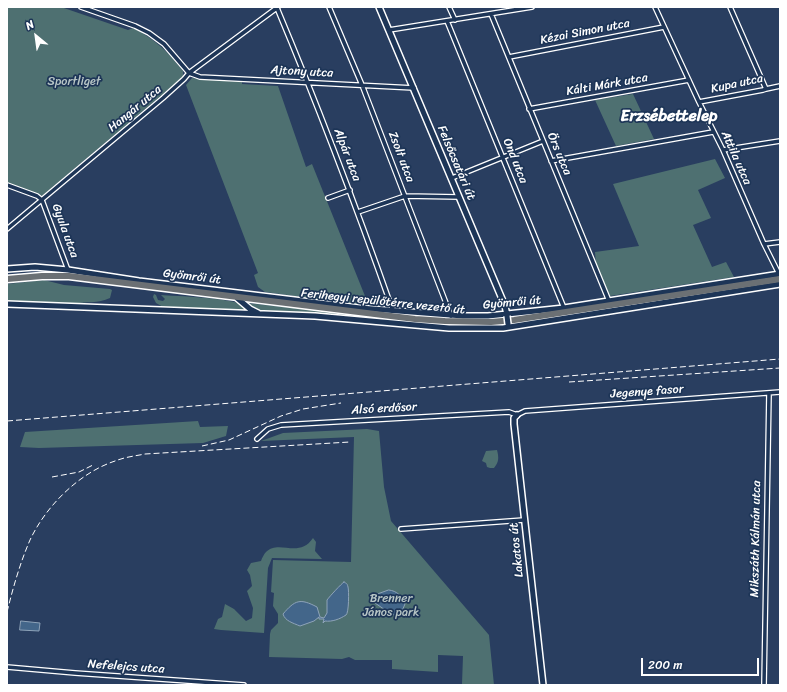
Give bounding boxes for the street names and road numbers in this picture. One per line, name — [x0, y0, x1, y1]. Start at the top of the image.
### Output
street label: Kézai Simon utca — [539, 16, 631, 48]
street label: Ajtony utca — [270, 63, 334, 81]
street label: Kálti Márk utca — [565, 71, 649, 99]
street label: Kupa utca — [710, 71, 764, 97]
street label: Hangár utca — [106, 83, 164, 135]
street label: Felsőcsatári út — [434, 124, 478, 202]
street label: Alpár utca — [330, 127, 364, 183]
street label: Attila utca — [718, 129, 754, 187]
street label: Zsolt utca — [385, 130, 417, 184]
street label: Örs utca — [544, 130, 574, 178]
street label: Ond utca — [499, 136, 531, 186]
street label: Gyula utca — [49, 202, 81, 260]
street label: Gyömrői út — [162, 266, 222, 288]
street label: Ferihegyi repülőtérre vezető út — [300, 286, 466, 318]
street label: Gyömrői út — [482, 293, 542, 313]
street label: Jegenye fasor — [610, 382, 684, 402]
street label: Alsó erdősor — [351, 400, 417, 418]
street label: Mikszáth Kálmán utca — [748, 481, 764, 597]
street label: Lakatos út — [507, 522, 527, 578]
street label: Nefelejcs utca — [87, 657, 165, 677]

